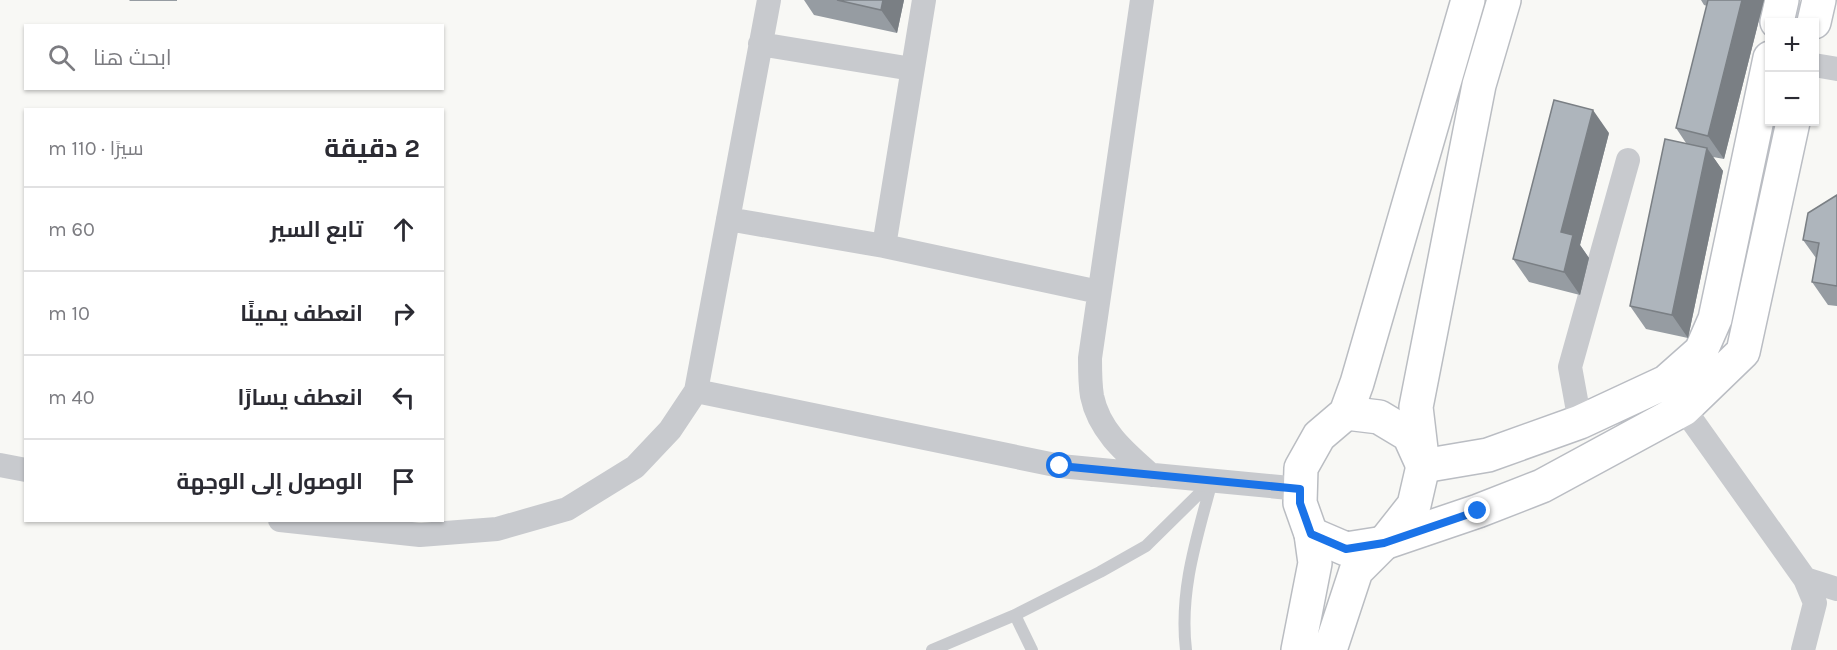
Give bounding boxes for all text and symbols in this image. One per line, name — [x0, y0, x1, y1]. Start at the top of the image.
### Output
map controls — [1765, 18, 1819, 126]
button: + — [1765, 18, 1819, 72]
search box — [24, 24, 444, 90]
icon: search — [45, 41, 78, 74]
text: ابحث هنا — [93, 45, 172, 71]
button: − — [1765, 72, 1819, 126]
text: 2 دقيقة — [324, 133, 420, 164]
text: سيرًا · 110 m — [48, 137, 143, 160]
icon: ahead — [387, 213, 420, 246]
text: تابع السير — [270, 217, 363, 243]
text: 60 m — [48, 218, 95, 241]
icon: right — [387, 297, 420, 330]
text: انعطف يمينًا — [240, 301, 363, 327]
text: 10 m — [48, 302, 90, 325]
icon: left — [387, 381, 420, 414]
text: انعطف يسارًا — [237, 385, 363, 411]
text: 40 m — [48, 386, 95, 409]
route start — [1046, 452, 1072, 478]
icon: arrive — [387, 465, 420, 498]
text: الوصول إلى الوجهة — [177, 469, 363, 495]
route end — [1464, 497, 1490, 523]

